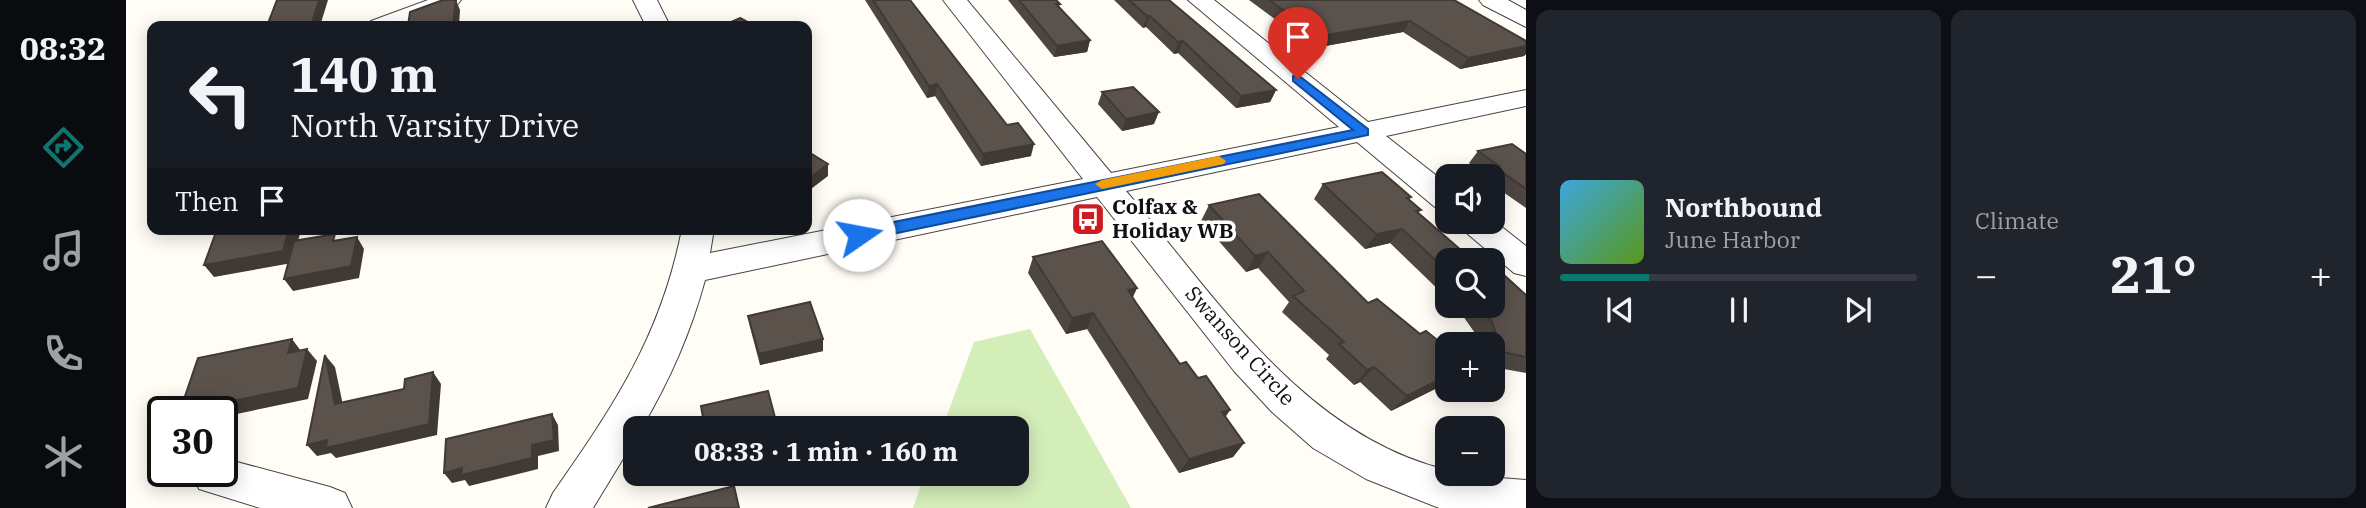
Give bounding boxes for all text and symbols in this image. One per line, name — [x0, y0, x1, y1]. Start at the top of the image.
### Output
pin — [1268, 7, 1328, 79]
icon: arrive — [1279, 18, 1317, 56]
text: 08:32 — [20, 27, 106, 69]
text: 140 m — [290, 42, 437, 105]
icon: left — [175, 49, 266, 140]
text: North Varsity Drive — [290, 104, 579, 146]
icon: directions — [39, 123, 88, 172]
map controls — [1435, 164, 1505, 486]
button: sound — [1435, 164, 1505, 234]
icon: arrive — [253, 182, 291, 220]
text: Then — [175, 184, 239, 218]
text: Northbound — [1665, 190, 1822, 224]
place label: Colfax & Holiday WB — [1112, 192, 1233, 244]
position arrow — [822, 198, 896, 272]
bus stop icon: Colfax & Holiday WB — [1069, 200, 1107, 238]
text: Climate — [1975, 205, 2059, 235]
text: June Harbor — [1665, 224, 1800, 254]
icon: music — [39, 226, 88, 275]
text: 21° — [2110, 240, 2197, 307]
button: search — [1435, 248, 1505, 318]
text: − — [1975, 250, 1998, 299]
text: + — [2309, 250, 2332, 299]
street label: Swanson Circle — [1180, 280, 1302, 411]
icon: previous — [1601, 291, 1639, 329]
icon: pause — [1720, 291, 1758, 329]
icon: next — [1839, 291, 1877, 329]
icon: phone — [39, 329, 88, 378]
button: + — [1435, 332, 1505, 402]
speed limit sign: 30 — [147, 396, 238, 487]
button: − — [1435, 416, 1505, 486]
icon: climate — [39, 432, 88, 481]
text: 08:33 · 1 min · 160 m — [694, 434, 958, 468]

